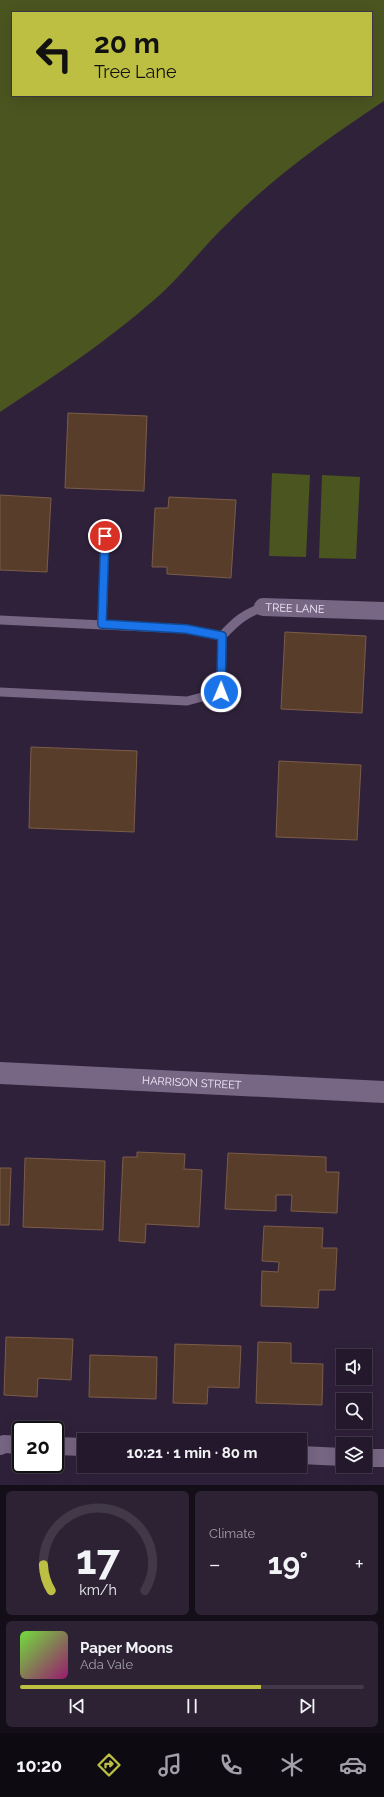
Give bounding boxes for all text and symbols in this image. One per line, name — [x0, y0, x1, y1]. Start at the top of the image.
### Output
text: 20 m — [94, 27, 160, 60]
icon: left — [28, 28, 80, 80]
text: Tree Lane — [94, 61, 176, 82]
pin — [88, 519, 122, 553]
icon: arrive — [94, 525, 116, 547]
street label: TREE LANE — [265, 601, 325, 616]
position arrow — [200, 671, 242, 713]
street label: HARRISON STREET — [142, 1074, 242, 1091]
map controls — [336, 1349, 372, 1473]
button: sound — [336, 1349, 372, 1385]
button: search — [336, 1393, 372, 1429]
speed limit sign: 20 — [12, 1421, 64, 1473]
button: layers — [336, 1437, 372, 1473]
text: 10:21 · 1 min · 80 m — [126, 1444, 258, 1462]
text: Climate — [209, 1526, 255, 1541]
text: 17 — [76, 1535, 120, 1584]
text: 19° — [268, 1546, 308, 1581]
text: − — [209, 1551, 221, 1577]
text: + — [355, 1551, 364, 1577]
text: km/h — [79, 1582, 116, 1598]
text: Paper Moons — [80, 1639, 173, 1657]
text: Ada Vale — [80, 1657, 133, 1672]
icon: previous — [66, 1695, 88, 1717]
icon: pause — [181, 1695, 203, 1717]
icon: next — [296, 1695, 318, 1717]
icon: directions — [95, 1751, 123, 1779]
icon: music — [156, 1751, 184, 1779]
icon: phone — [217, 1751, 245, 1779]
icon: climate — [278, 1751, 306, 1779]
icon: car — [339, 1751, 367, 1779]
text: 10:20 — [17, 1755, 62, 1776]

